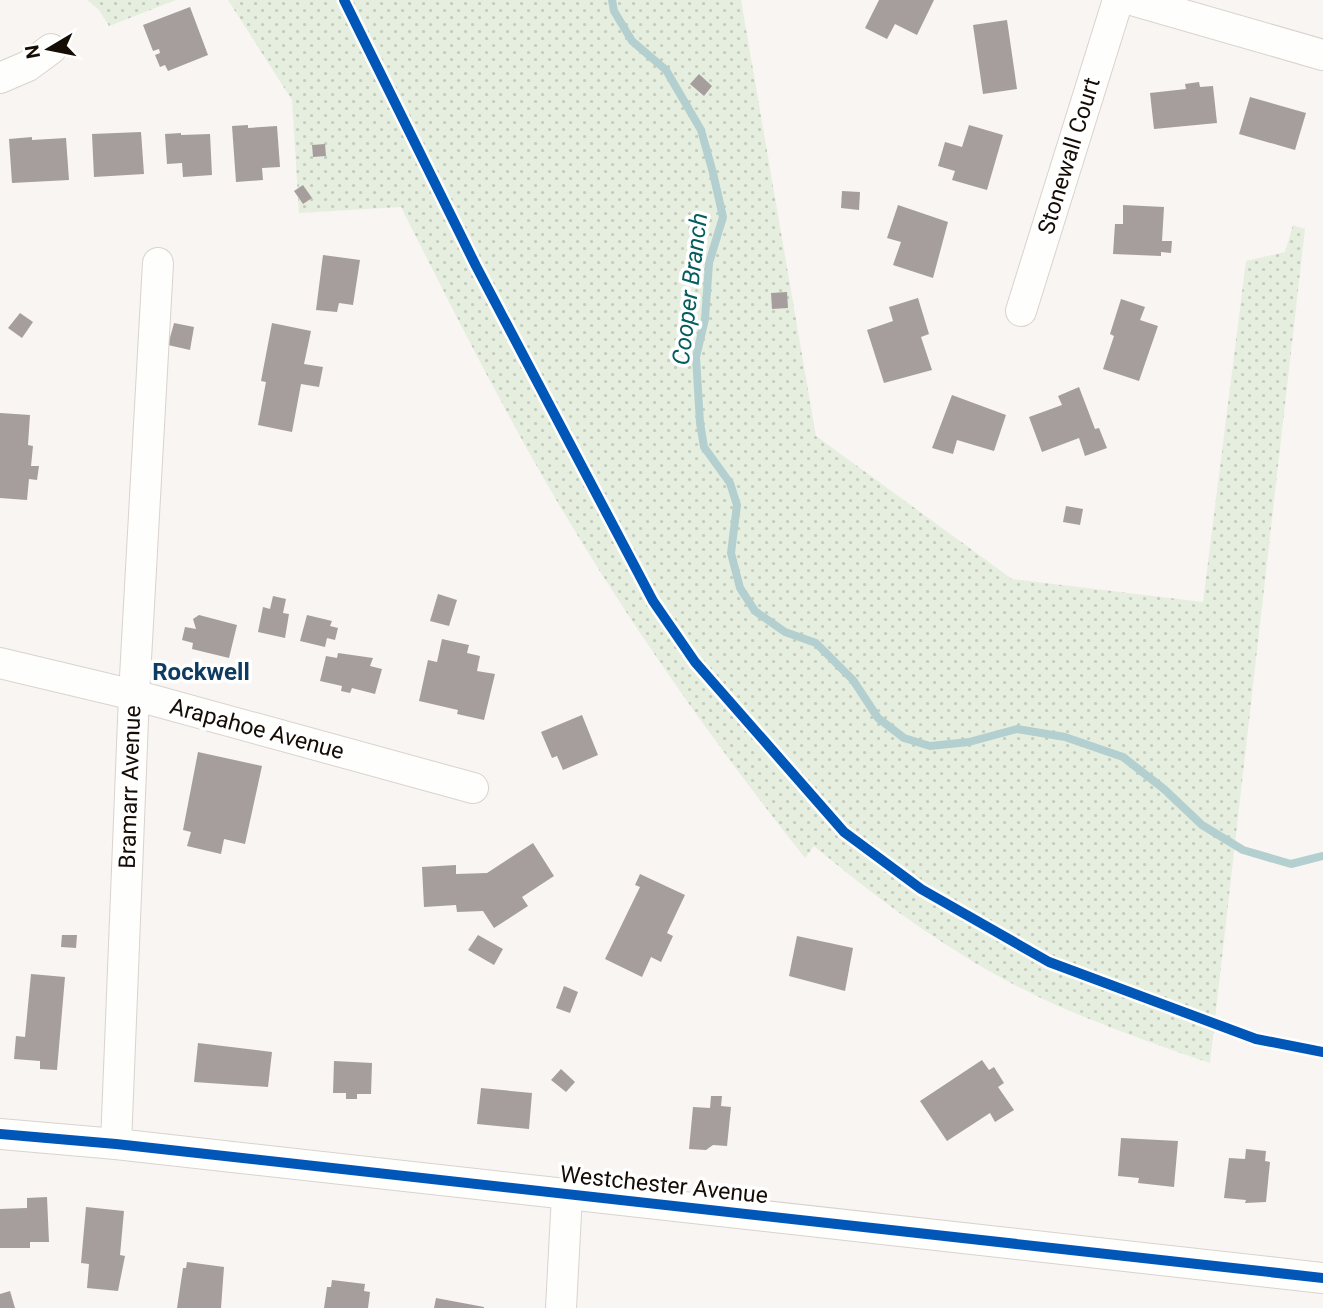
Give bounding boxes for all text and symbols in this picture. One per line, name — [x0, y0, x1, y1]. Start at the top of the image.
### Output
north arrow — [14, 14, 84, 84]
text: N — [20, 43, 45, 60]
street label: Stonewall Court — [1032, 74, 1106, 238]
water label: Cooper Branch — [667, 211, 713, 367]
district label: Rockwell — [152, 658, 250, 686]
street label: Arapahoe Avenue — [167, 693, 347, 765]
street label: Bramarr Avenue — [114, 705, 146, 869]
street label: Westchester Avenue — [559, 1161, 769, 1209]

